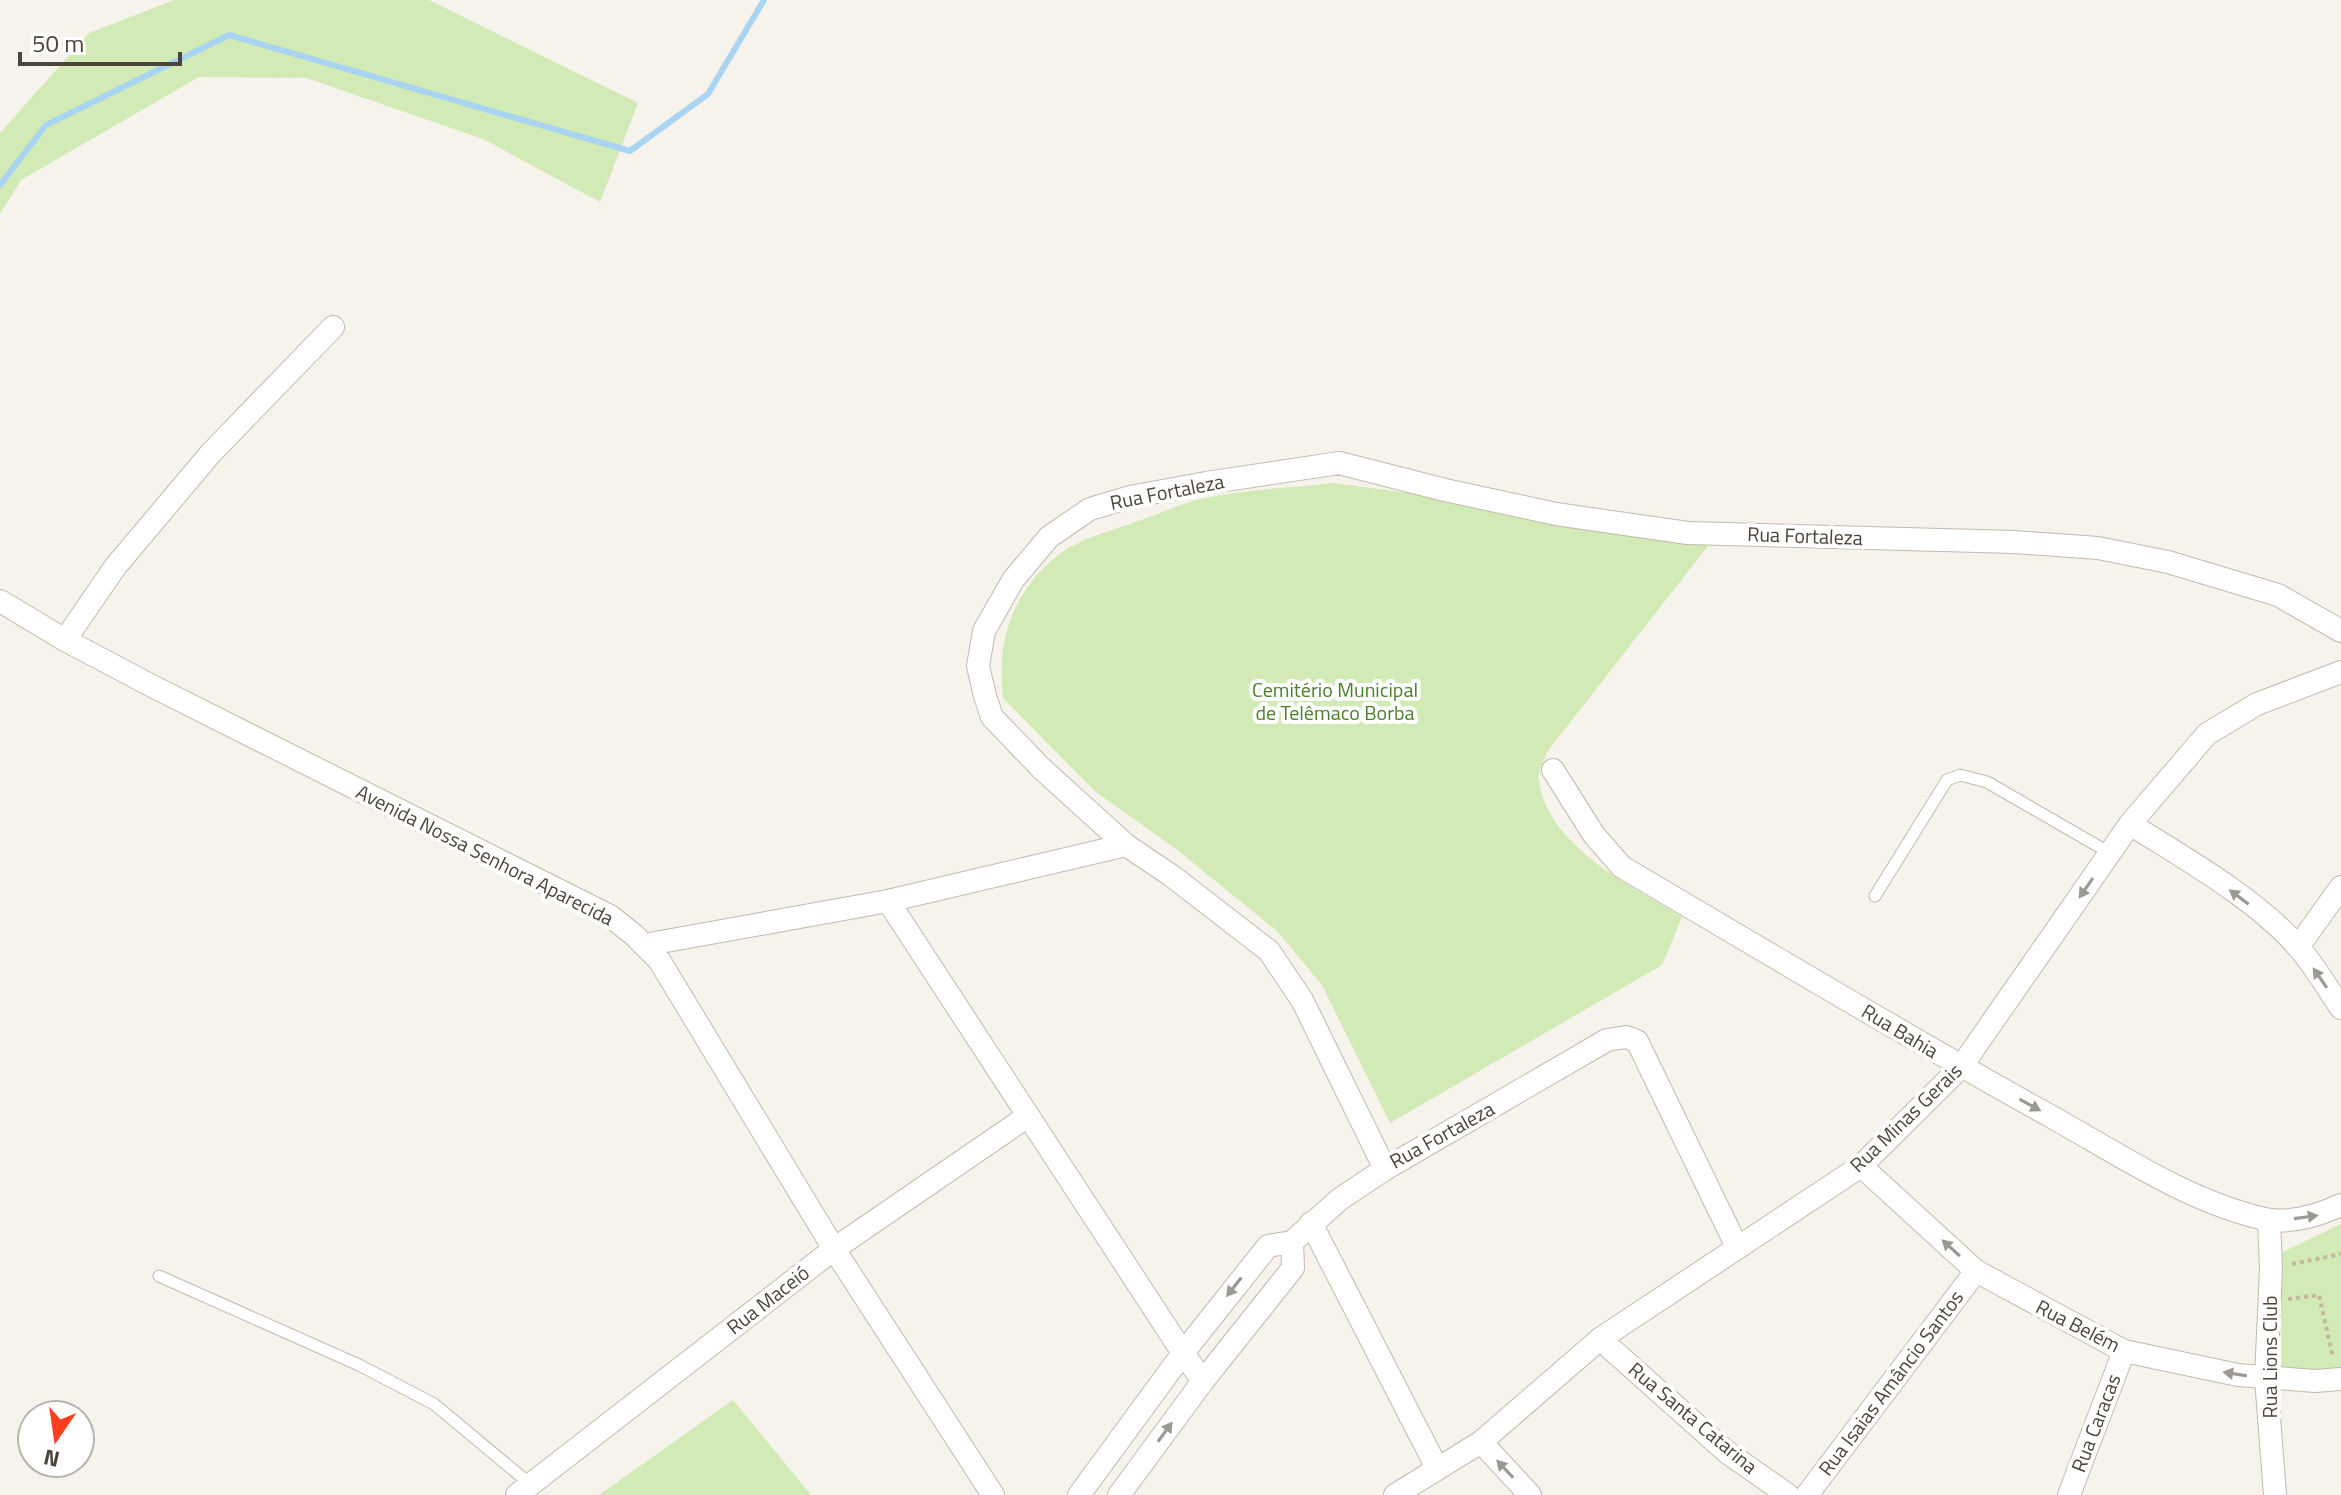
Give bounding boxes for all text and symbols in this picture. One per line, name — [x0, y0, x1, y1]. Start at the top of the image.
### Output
scale bar — [20, 16, 180, 66]
text: 50 m — [32, 25, 84, 61]
street label: Rua Fortaleza — [1107, 465, 1227, 518]
street label: Rua Fortaleza — [1747, 518, 1863, 553]
park label: Cemitério Municipal de Telêmaco Borba — [1252, 674, 1418, 728]
street label: Avenida Nossa Senhora Aparecida — [351, 776, 619, 933]
one-way arrow — [2079, 877, 2094, 898]
one-way arrow — [2228, 889, 2250, 905]
one-way arrow — [2313, 967, 2328, 988]
street label: Rua Bahia — [1856, 995, 1945, 1066]
street label: Rua Minas Gerais — [1842, 1056, 1969, 1179]
street label: Rua Fortaleza — [1384, 1093, 1500, 1176]
one-way arrow — [2018, 1098, 2041, 1112]
one-way arrow — [2294, 1210, 2319, 1223]
one-way arrow — [1941, 1240, 1960, 1258]
street label: Rua Maceió — [720, 1257, 816, 1342]
one-way arrow — [1226, 1277, 1243, 1297]
street label: Rua Isaias Amâncio Santos — [1810, 1283, 1971, 1482]
street label: Rua Belém — [2031, 1291, 2126, 1360]
street label: Rua Lions Club — [2254, 1296, 2285, 1418]
street label: Rua Santa Catarina — [1622, 1354, 1765, 1481]
one-way arrow — [2223, 1367, 2248, 1380]
street label: Rua Caracas — [2063, 1369, 2128, 1477]
north arrow — [16, 1399, 96, 1479]
one-way arrow — [1157, 1422, 1173, 1442]
text: N — [40, 1440, 63, 1477]
one-way arrow — [1497, 1460, 1515, 1479]

